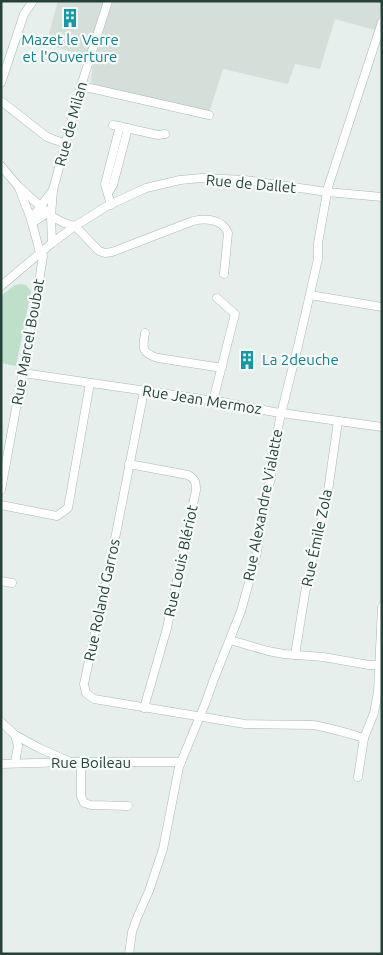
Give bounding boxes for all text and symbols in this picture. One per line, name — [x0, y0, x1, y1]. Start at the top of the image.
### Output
building icon: Mazet le Verre et l'Ouverture — [59, 7, 81, 29]
place label: Mazet le Verre et l'Ouverture — [21, 31, 119, 65]
street label: Rue de Milan — [51, 80, 90, 168]
street label: Rue de Dallet — [205, 171, 297, 196]
street label: Rue Marcel Boubat — [8, 277, 47, 406]
building icon: La 2deuche — [236, 349, 258, 371]
place label: La 2deuche — [262, 351, 339, 368]
street label: Rue Jean Mermoz — [141, 382, 263, 417]
street label: Rue Alexandre Vialatte — [239, 427, 286, 582]
street label: Rue Émile Zola — [298, 488, 335, 588]
street label: Rue Louis Blériot — [160, 503, 201, 618]
street label: Rue Roland Garros — [80, 537, 123, 663]
street label: Rue Boileau — [51, 754, 131, 771]

